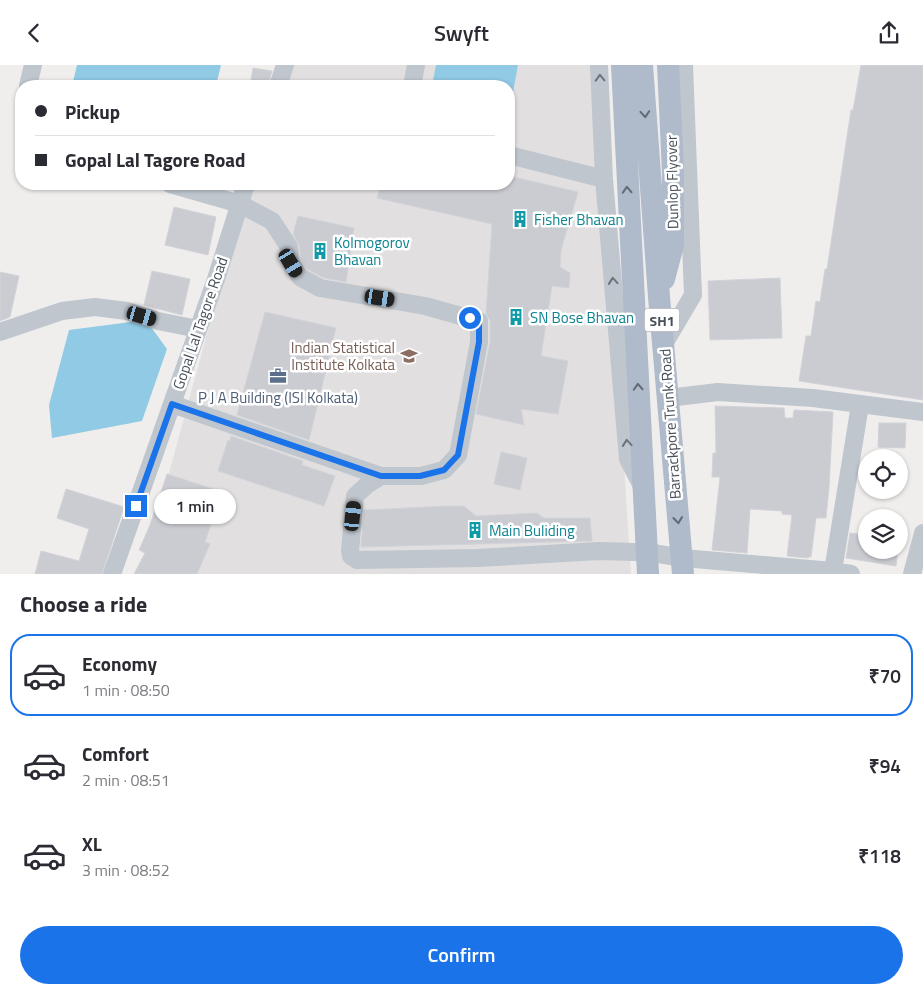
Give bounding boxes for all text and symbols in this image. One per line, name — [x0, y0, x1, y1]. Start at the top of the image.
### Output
text: Swyft — [434, 16, 489, 50]
icon: back — [20, 19, 48, 47]
icon: share — [875, 19, 903, 47]
one-way arrow — [594, 74, 605, 82]
text: Pickup — [65, 97, 120, 126]
one-way arrow — [640, 110, 651, 118]
street label: Dunlop Flyover — [660, 135, 684, 229]
text: Gopal Lal Tagore Road — [65, 145, 245, 174]
one-way arrow — [622, 186, 633, 194]
place label: Fisher Bhavan — [534, 208, 624, 231]
building icon: Fisher Bhavan — [510, 209, 530, 229]
place label: Kolmogorov Bhavan — [334, 231, 410, 271]
building icon: Kolmogorov Bhavan — [310, 241, 330, 261]
car — [276, 246, 305, 280]
street label: Gopal Lal Tagore Road — [167, 254, 233, 392]
one-way arrow — [607, 277, 618, 285]
car — [364, 288, 395, 308]
car — [125, 305, 158, 327]
place label: SN Bose Bhavan — [530, 306, 634, 329]
route start — [459, 307, 481, 329]
building icon: SN Bose Bhavan — [506, 307, 526, 327]
road number: SH1 — [644, 309, 680, 331]
place label: Indian Statistical Institute Kolkata — [291, 336, 395, 376]
school or university icon: Indian Statistical Institute Kolkata — [399, 346, 419, 366]
street label: Barrackpore Trunk Road — [653, 348, 687, 500]
office icon: P J A Building (ISI Kolkata) — [268, 366, 288, 386]
one-way arrow — [632, 383, 643, 391]
place label: P J A Building (ISI Kolkata) — [198, 386, 358, 409]
one-way arrow — [621, 439, 632, 447]
map controls — [858, 449, 908, 559]
button: locate — [858, 449, 908, 499]
callout: 1 min — [154, 489, 236, 523]
text: 1 min — [176, 494, 214, 518]
route end — [125, 495, 147, 517]
car — [343, 500, 362, 532]
button: layers — [858, 509, 908, 559]
one-way arrow — [672, 516, 683, 524]
place label: Main Buliding — [489, 519, 575, 542]
building icon: Main Buliding — [465, 520, 485, 540]
text: Choose a ride — [20, 587, 147, 621]
text: Economy — [82, 649, 157, 678]
icon: car — [22, 653, 67, 698]
text: ₹70 — [869, 661, 901, 690]
text: 1 min · 08:50 — [82, 678, 170, 702]
text: Comfort — [82, 739, 149, 768]
icon: car — [22, 743, 67, 788]
text: ₹94 — [869, 751, 901, 780]
text: 2 min · 08:51 — [82, 768, 170, 792]
text: XL — [82, 829, 102, 858]
icon: car — [22, 833, 67, 878]
text: ₹118 — [858, 841, 901, 870]
text: 3 min · 08:52 — [82, 858, 170, 882]
button: Confirm — [20, 926, 903, 984]

